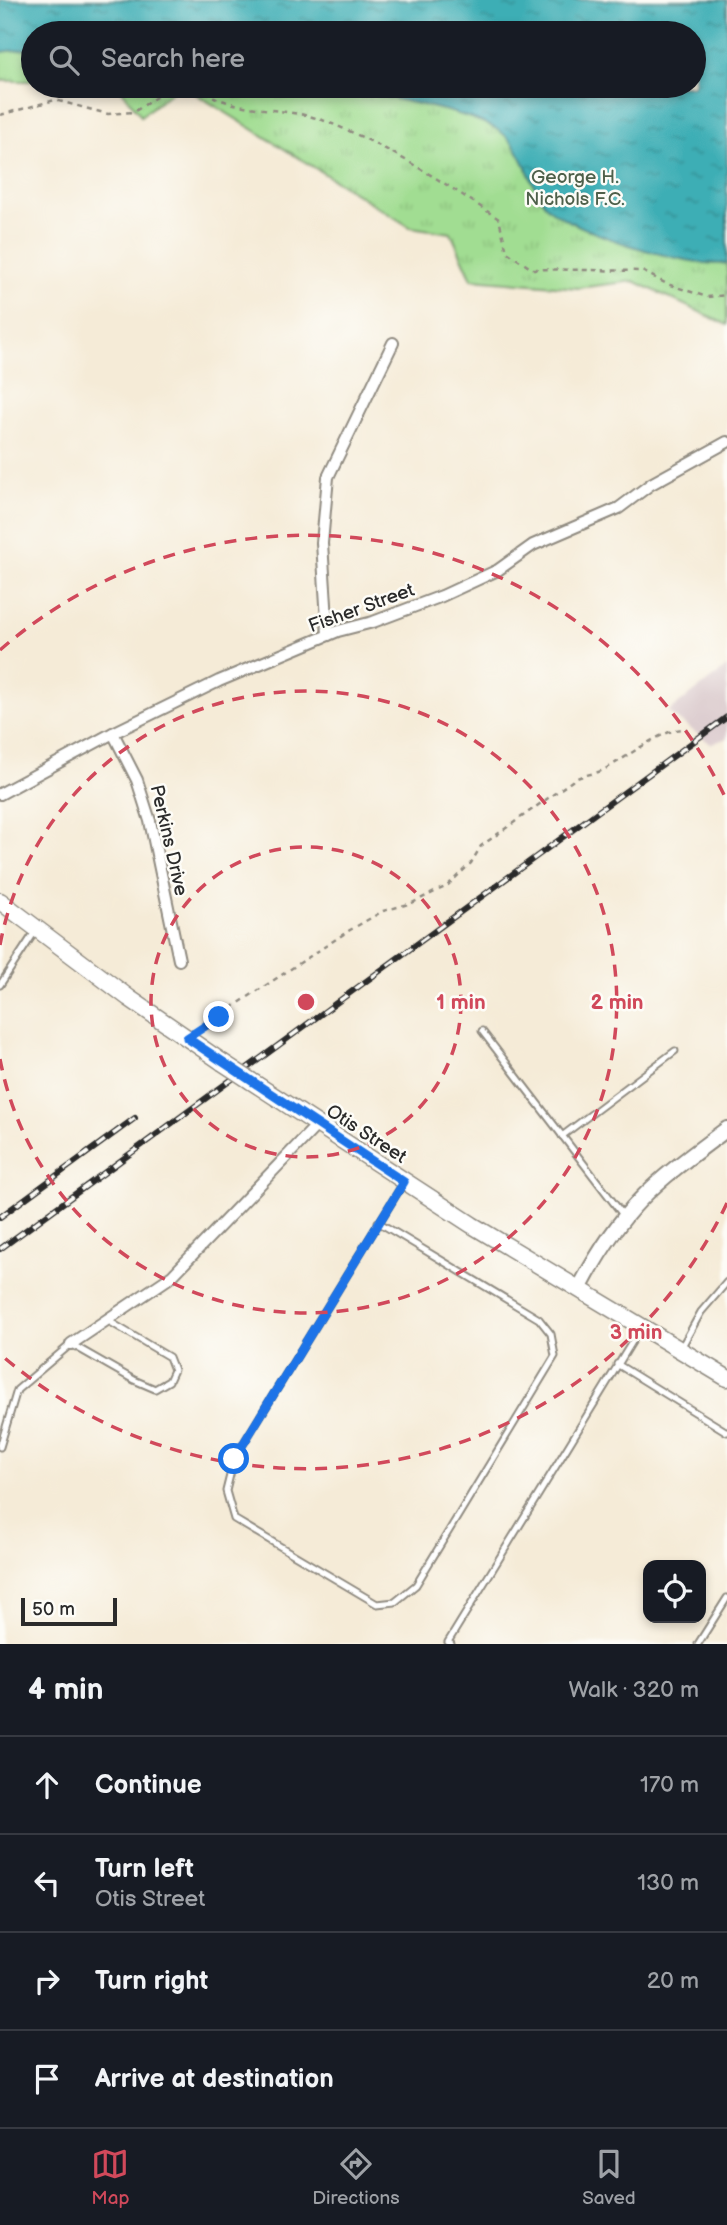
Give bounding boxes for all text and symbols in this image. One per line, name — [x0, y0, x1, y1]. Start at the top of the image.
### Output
search box — [21, 21, 706, 98]
icon: search — [45, 41, 83, 79]
text: Search here — [101, 44, 245, 75]
park label: George H. Nichols F.C. — [525, 166, 625, 211]
street label: Fisher Street — [306, 579, 418, 638]
street label: Perkins Drive — [145, 783, 192, 898]
centre of rings — [294, 990, 318, 1014]
text: 1 min — [436, 990, 486, 1015]
text: 2 min — [590, 990, 644, 1015]
route end — [203, 1001, 234, 1032]
street label: Otis Street — [322, 1100, 411, 1169]
text: 3 min — [610, 1320, 662, 1345]
route start — [218, 1443, 249, 1474]
map controls — [643, 1560, 706, 1623]
button: locate — [643, 1560, 706, 1623]
scale bar — [21, 1595, 117, 1627]
text: 50 m — [32, 1598, 75, 1621]
text: 4 min — [28, 1672, 103, 1708]
text: Walk · 320 m — [568, 1676, 699, 1704]
icon: ahead — [28, 1766, 66, 1804]
text: Continue — [95, 1770, 202, 1801]
text: 170 m — [640, 1771, 699, 1799]
text: Turn left — [95, 1854, 194, 1885]
icon: left — [28, 1864, 66, 1902]
text: 130 m — [637, 1869, 699, 1897]
text: Otis Street — [95, 1885, 205, 1913]
icon: right — [28, 1962, 66, 2000]
text: Turn right — [95, 1966, 208, 1997]
text: 20 m — [647, 1967, 699, 1995]
icon: arrive — [28, 2060, 66, 2098]
text: Arrive at destination — [95, 2064, 334, 2095]
tab: Map — [91, 2145, 130, 2210]
tab: Directions — [312, 2145, 400, 2210]
tab: Saved — [582, 2145, 636, 2210]

